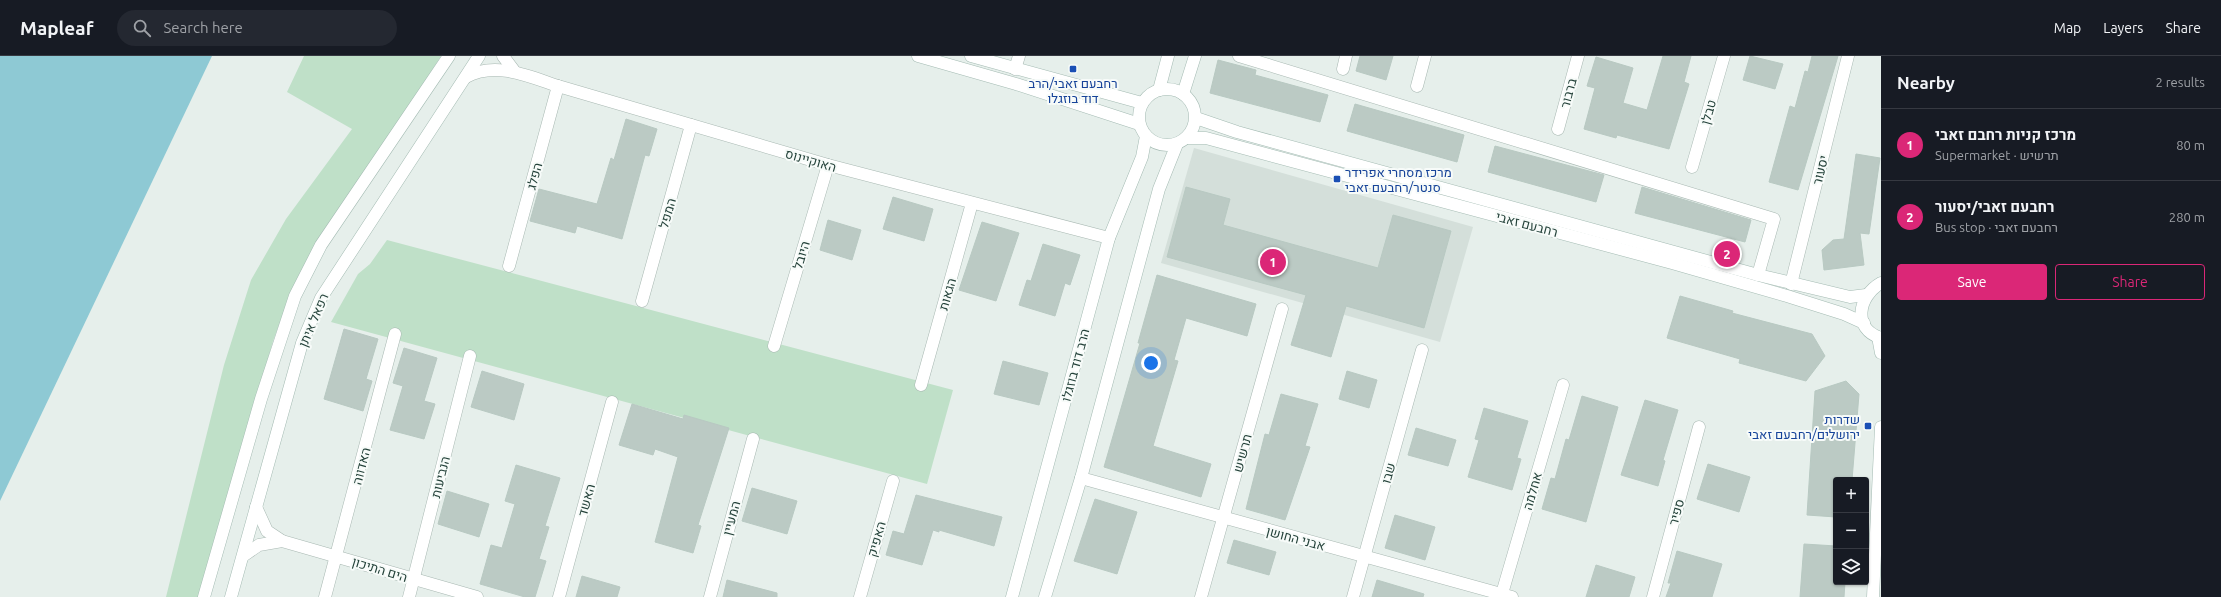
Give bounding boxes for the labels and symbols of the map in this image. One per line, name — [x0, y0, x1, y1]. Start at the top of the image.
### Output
marker: רחבעם זאבי/הרב דוד בוזגלו — [1068, 64, 1078, 74]
place label: רחבעם זאבי/הרב דוד בוזגלו — [1028, 76, 1118, 105]
street label: ברבור — [1557, 76, 1579, 109]
street label: טבלן — [1698, 98, 1719, 126]
street label: האוקיינוס — [784, 146, 838, 175]
street label: יסעור — [1810, 154, 1830, 186]
street label: הפלג — [524, 161, 544, 191]
place label: מרכז מסחרי אפרידר סנטר/רחבעם זאבי — [1345, 165, 1452, 194]
marker: מרכז מסחרי אפרידר סנטר/רחבעם זאבי — [1332, 174, 1342, 184]
street label: המפל — [656, 196, 678, 230]
street label: רחבעם זאבי — [1494, 209, 1560, 239]
street label: היובל — [790, 239, 812, 271]
pin: 2 — [1714, 239, 1740, 269]
pin: 1 — [1260, 247, 1286, 277]
street label: הגאות — [936, 276, 958, 312]
street label: רפאל איתן — [295, 291, 331, 349]
street label: הרב דוד בוזגלו — [1059, 327, 1091, 403]
your location — [1141, 353, 1161, 373]
place label: שדרות ירושלים/רחבעם זאבי — [1748, 412, 1860, 441]
marker: שדרות ירושלים/רחבעם זאבי — [1863, 421, 1873, 431]
street label: תרשיש — [1230, 432, 1254, 474]
street label: האדווה — [349, 446, 373, 486]
street label: הנביעות — [428, 455, 452, 499]
street label: שבו — [1378, 461, 1398, 485]
street label: אחלמה — [1520, 470, 1544, 512]
street label: האשד — [575, 482, 597, 518]
street label: ספיר — [1666, 497, 1686, 527]
street label: המעיין — [720, 499, 743, 537]
street label: האפיק — [864, 520, 889, 559]
street label: אבני החושן — [1265, 523, 1327, 554]
street label: הים התיכון — [350, 554, 409, 585]

